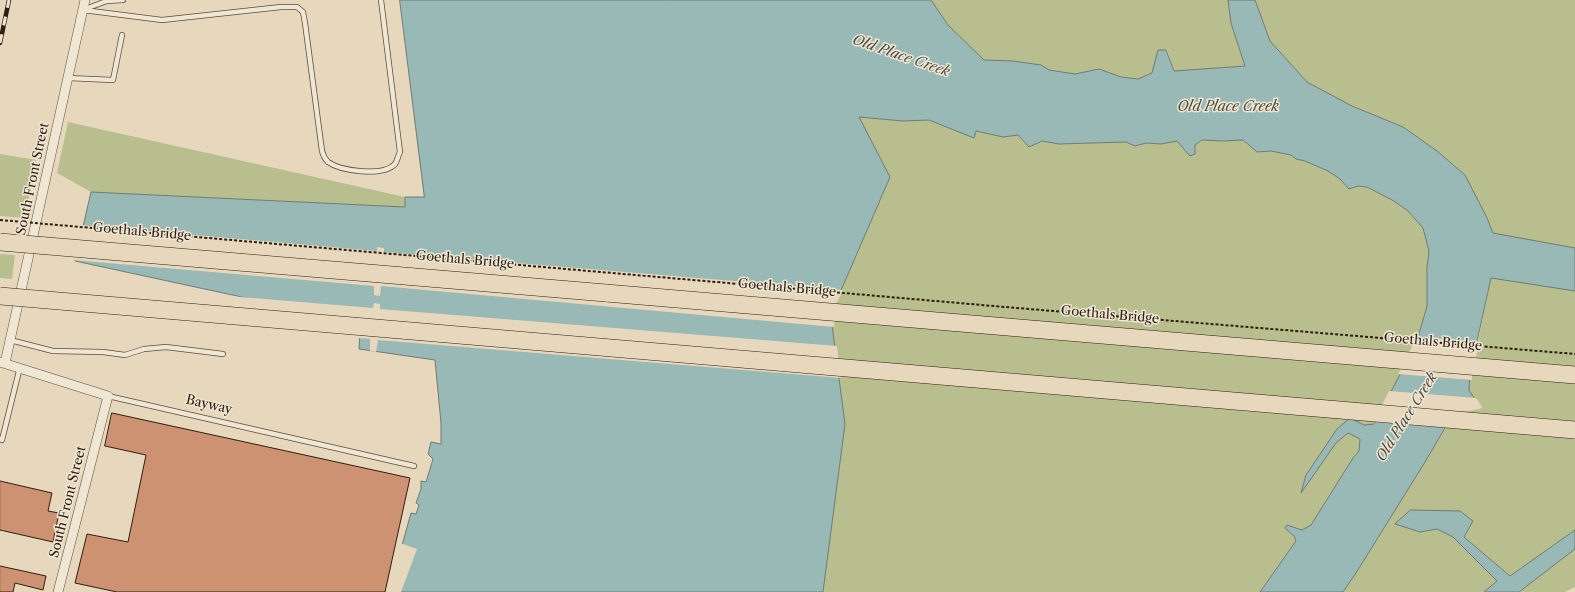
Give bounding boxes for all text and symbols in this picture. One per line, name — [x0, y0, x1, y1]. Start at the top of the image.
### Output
water label: Old Place Creek — [850, 31, 952, 81]
water label: Old Place Creek — [1177, 99, 1279, 115]
street label: South Front Street — [13, 121, 53, 237]
street label: Goethals Bridge — [92, 220, 192, 244]
street label: Goethals Bridge — [415, 248, 515, 272]
street label: Goethals Bridge — [737, 276, 837, 300]
street label: Goethals Bridge — [1060, 303, 1160, 327]
street label: Goethals Bridge — [1383, 330, 1483, 354]
water label: Old Place Creek — [1373, 369, 1441, 465]
street label: Bayway — [184, 392, 234, 418]
street label: South Front Street — [47, 444, 89, 560]

